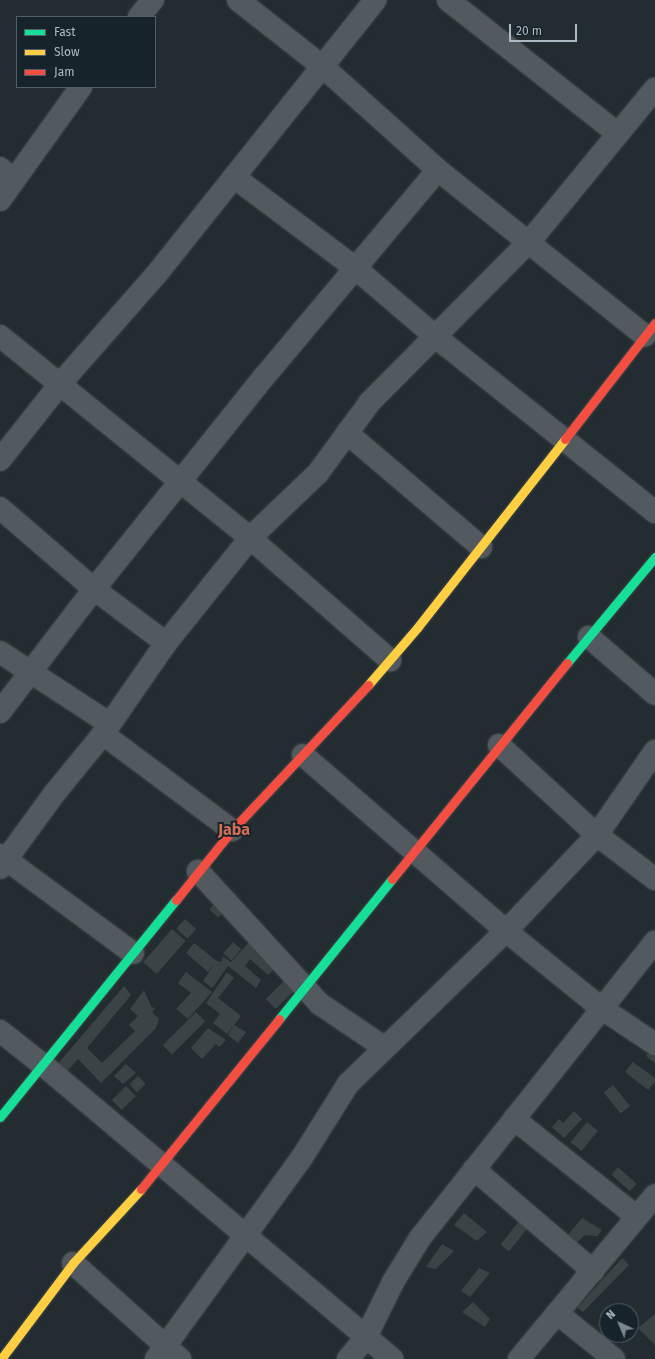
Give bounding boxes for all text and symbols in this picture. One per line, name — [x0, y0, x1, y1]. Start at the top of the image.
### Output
legend — [16, 16, 156, 88]
scale bar — [511, 16, 579, 42]
text: 20 m — [516, 24, 542, 38]
text: Fast — [54, 25, 76, 39]
text: Slow — [54, 45, 80, 59]
text: Jam — [54, 65, 74, 79]
district label: Jaba — [218, 820, 250, 840]
north arrow — [599, 1303, 639, 1343]
text: N — [604, 1308, 618, 1322]

